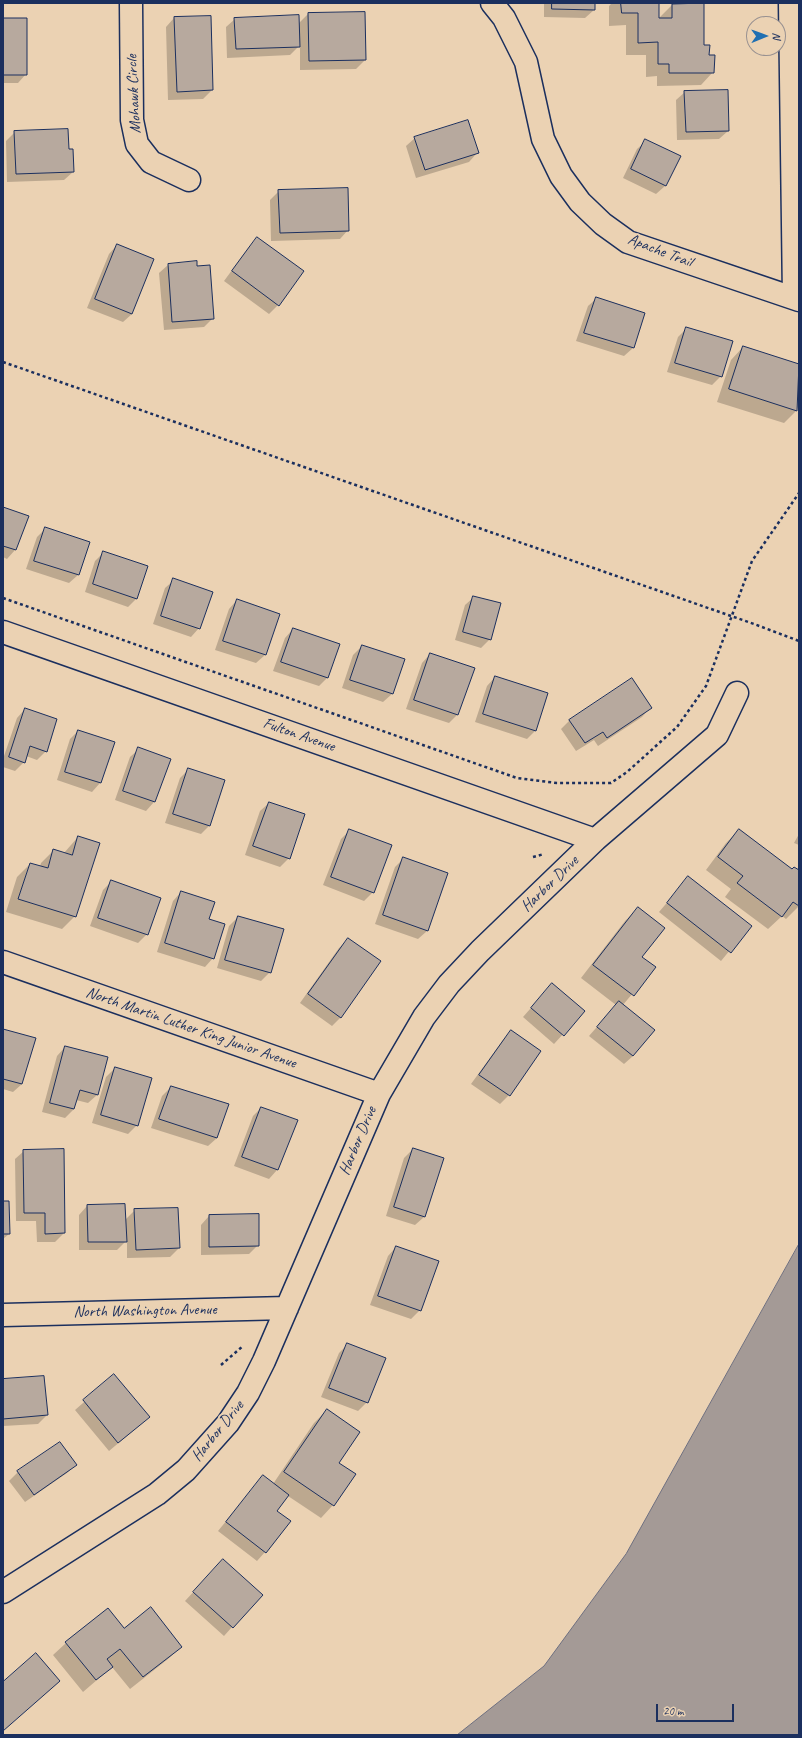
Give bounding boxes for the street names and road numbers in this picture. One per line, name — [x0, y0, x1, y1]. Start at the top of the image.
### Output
street label: Mohawk Circle — [122, 54, 146, 134]
street label: Apache Trail — [625, 230, 695, 272]
street label: Fulton Avenue — [261, 714, 337, 756]
street label: Harbor Drive — [517, 852, 583, 916]
street label: North Martin Luther King Junior Avenue — [83, 983, 299, 1073]
street label: Harbor Drive — [335, 1104, 381, 1178]
street label: North Washington Avenue — [73, 1300, 217, 1322]
street label: Harbor Drive — [188, 1397, 248, 1465]

